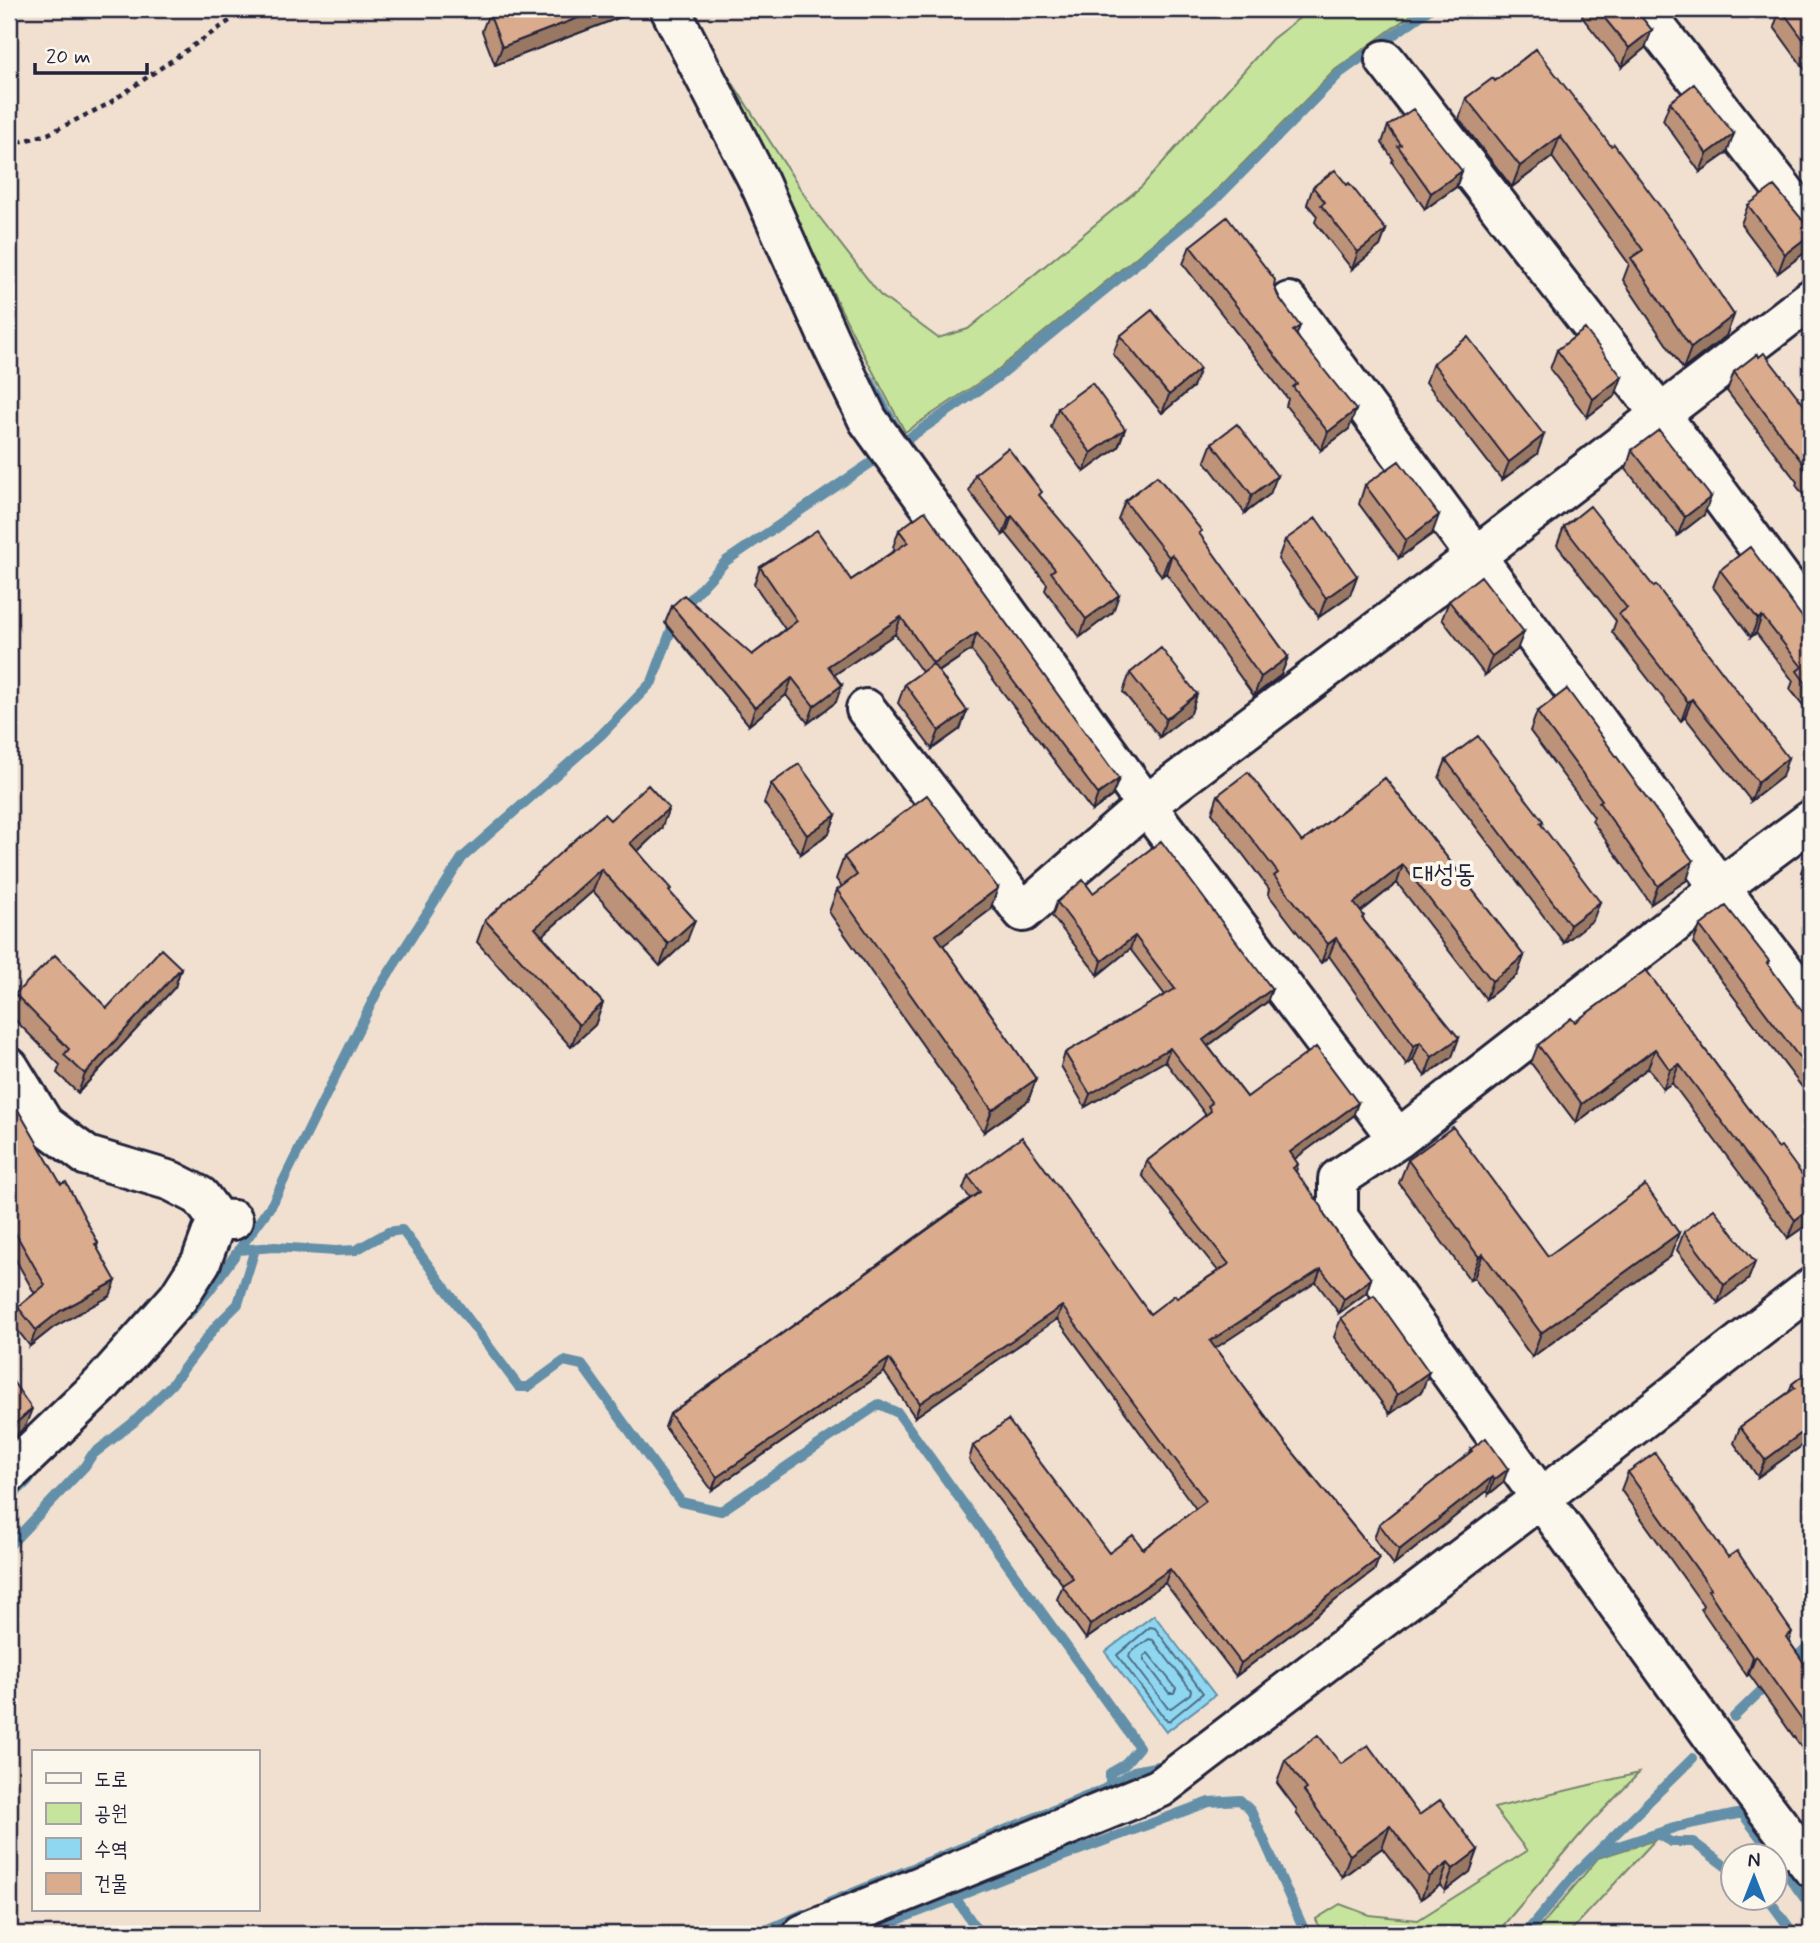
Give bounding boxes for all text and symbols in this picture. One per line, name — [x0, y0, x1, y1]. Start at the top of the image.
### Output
scale bar — [35, 32, 147, 76]
text: 20 m — [46, 43, 91, 71]
district label: 대성동 — [1413, 858, 1475, 892]
legend — [32, 1750, 259, 1912]
text: 도로 — [94, 1766, 128, 1794]
text: 공원 — [94, 1800, 128, 1828]
text: 수역 — [94, 1836, 128, 1864]
north arrow — [1718, 1842, 1788, 1912]
text: N — [1748, 1849, 1760, 1874]
text: 건물 — [94, 1870, 128, 1898]

